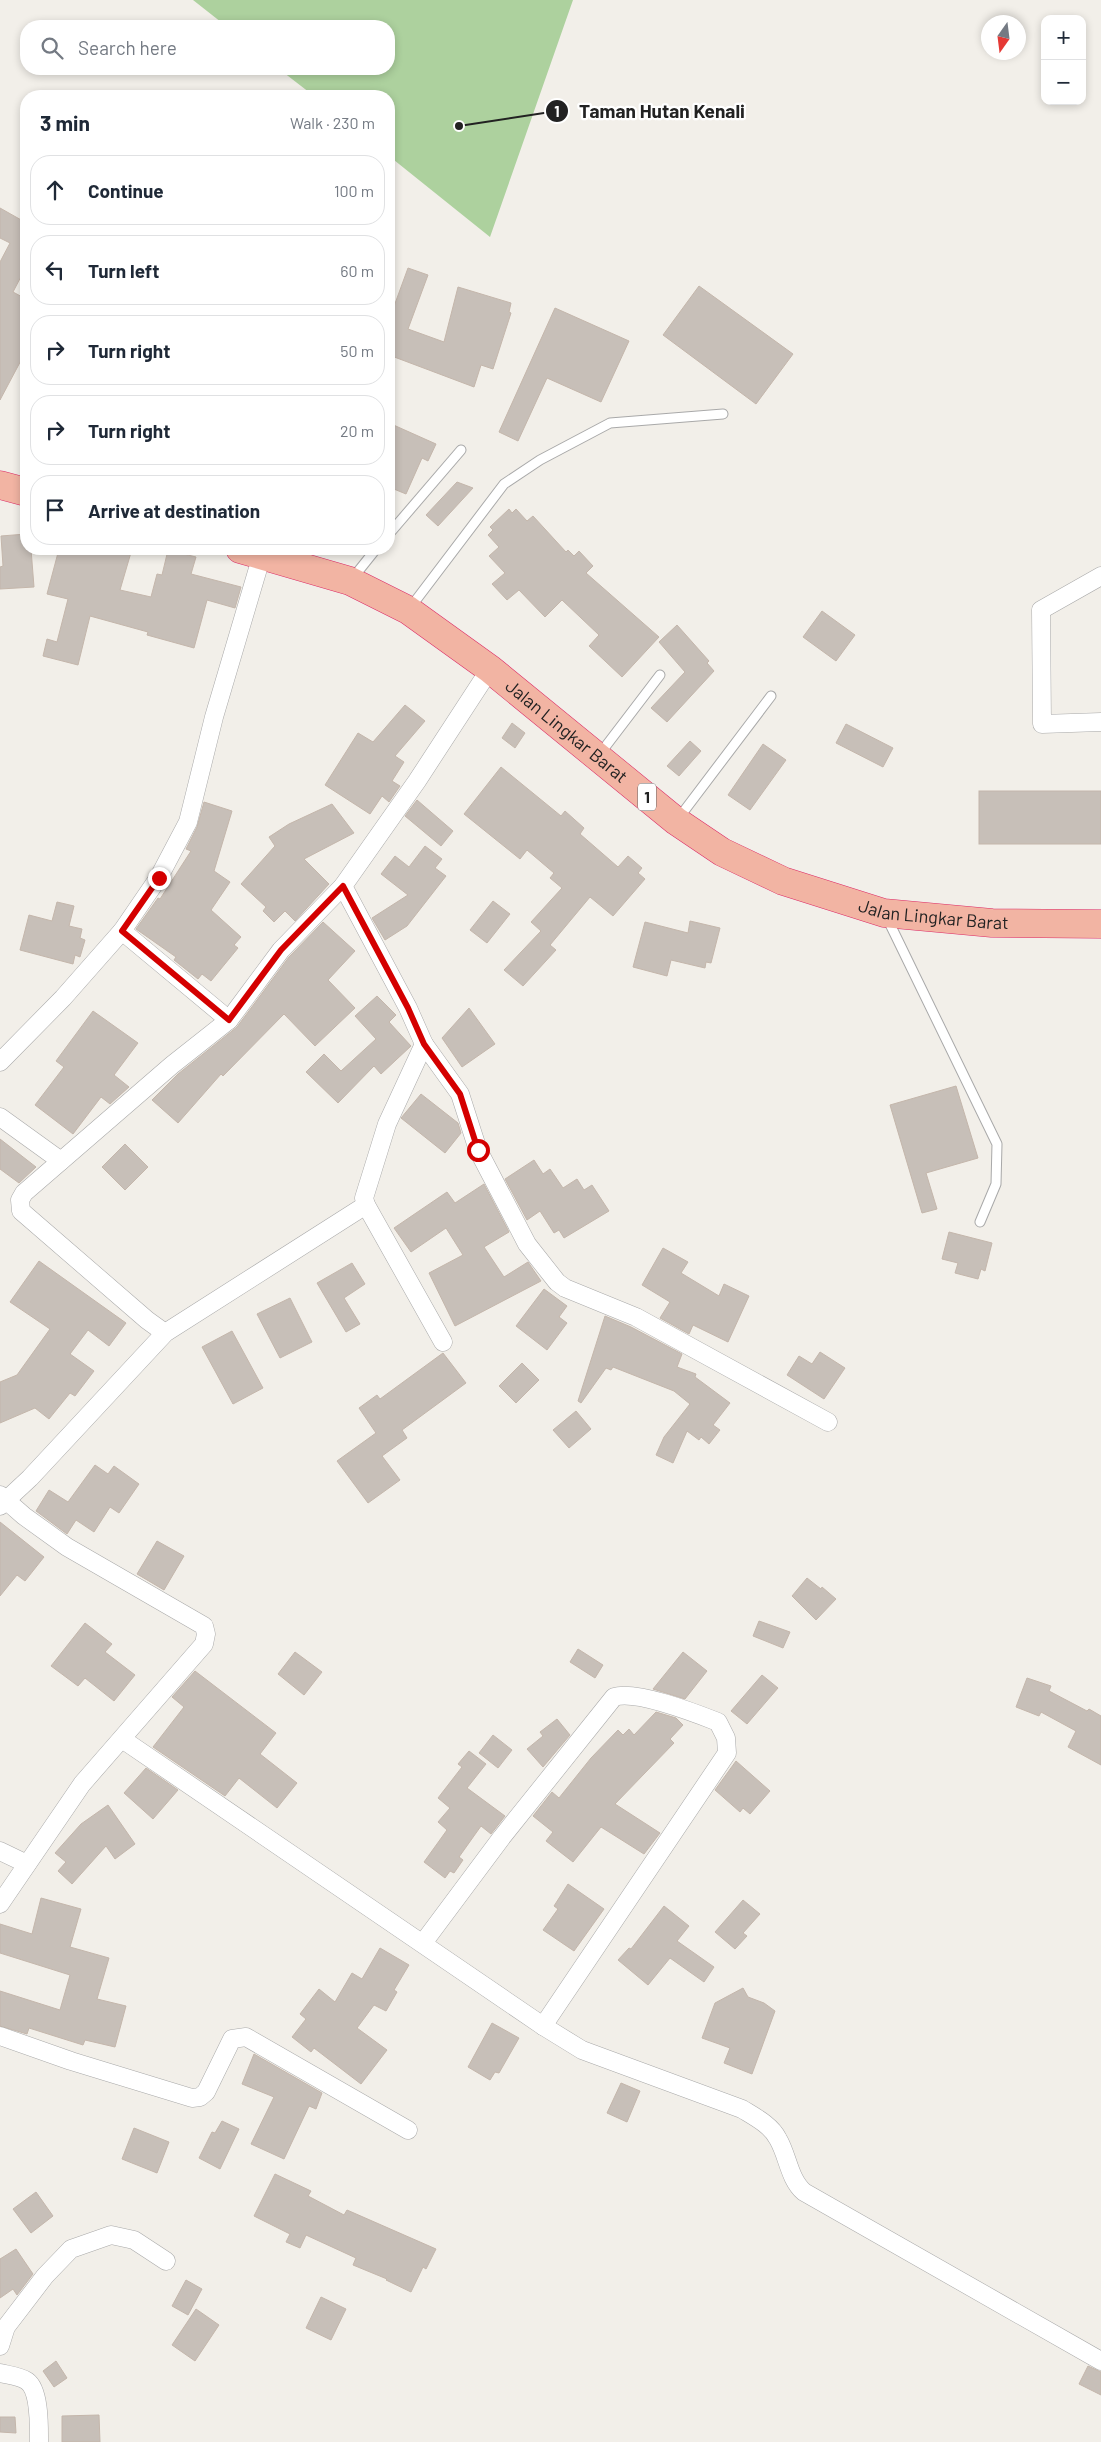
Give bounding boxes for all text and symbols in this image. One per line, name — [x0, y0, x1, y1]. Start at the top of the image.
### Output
north arrow — [981, 15, 1026, 60]
map controls — [1041, 15, 1086, 105]
button: + — [1041, 15, 1086, 60]
search box — [20, 20, 395, 75]
icon: search — [38, 34, 66, 62]
text: Search here — [78, 36, 177, 59]
button: − — [1041, 60, 1086, 105]
callout: Taman Hutan Kenali — [545, 94, 755, 128]
text: Taman Hutan Kenali — [579, 99, 745, 122]
text: 1 — [554, 102, 560, 120]
text: 3 min — [40, 110, 90, 135]
text: Walk · 230 m — [290, 113, 375, 132]
icon: ahead — [41, 176, 69, 204]
text: Continue — [88, 179, 164, 202]
text: 100 m — [334, 181, 374, 200]
icon: left — [41, 256, 69, 284]
text: Turn left — [88, 259, 159, 282]
text: 60 m — [340, 261, 374, 280]
icon: right — [41, 336, 69, 364]
text: Turn right — [88, 339, 170, 362]
text: 50 m — [340, 341, 374, 360]
icon: right — [41, 416, 69, 444]
text: Turn right — [88, 419, 170, 442]
text: 20 m — [340, 421, 374, 440]
icon: arrive — [41, 496, 69, 524]
text: Arrive at destination — [88, 499, 260, 522]
street label: Jalan Lingkar Barat — [501, 674, 632, 787]
road number: 1 — [638, 784, 656, 810]
route end — [148, 867, 171, 890]
street label: Jalan Lingkar Barat — [856, 894, 1009, 933]
route start — [467, 1139, 490, 1162]

